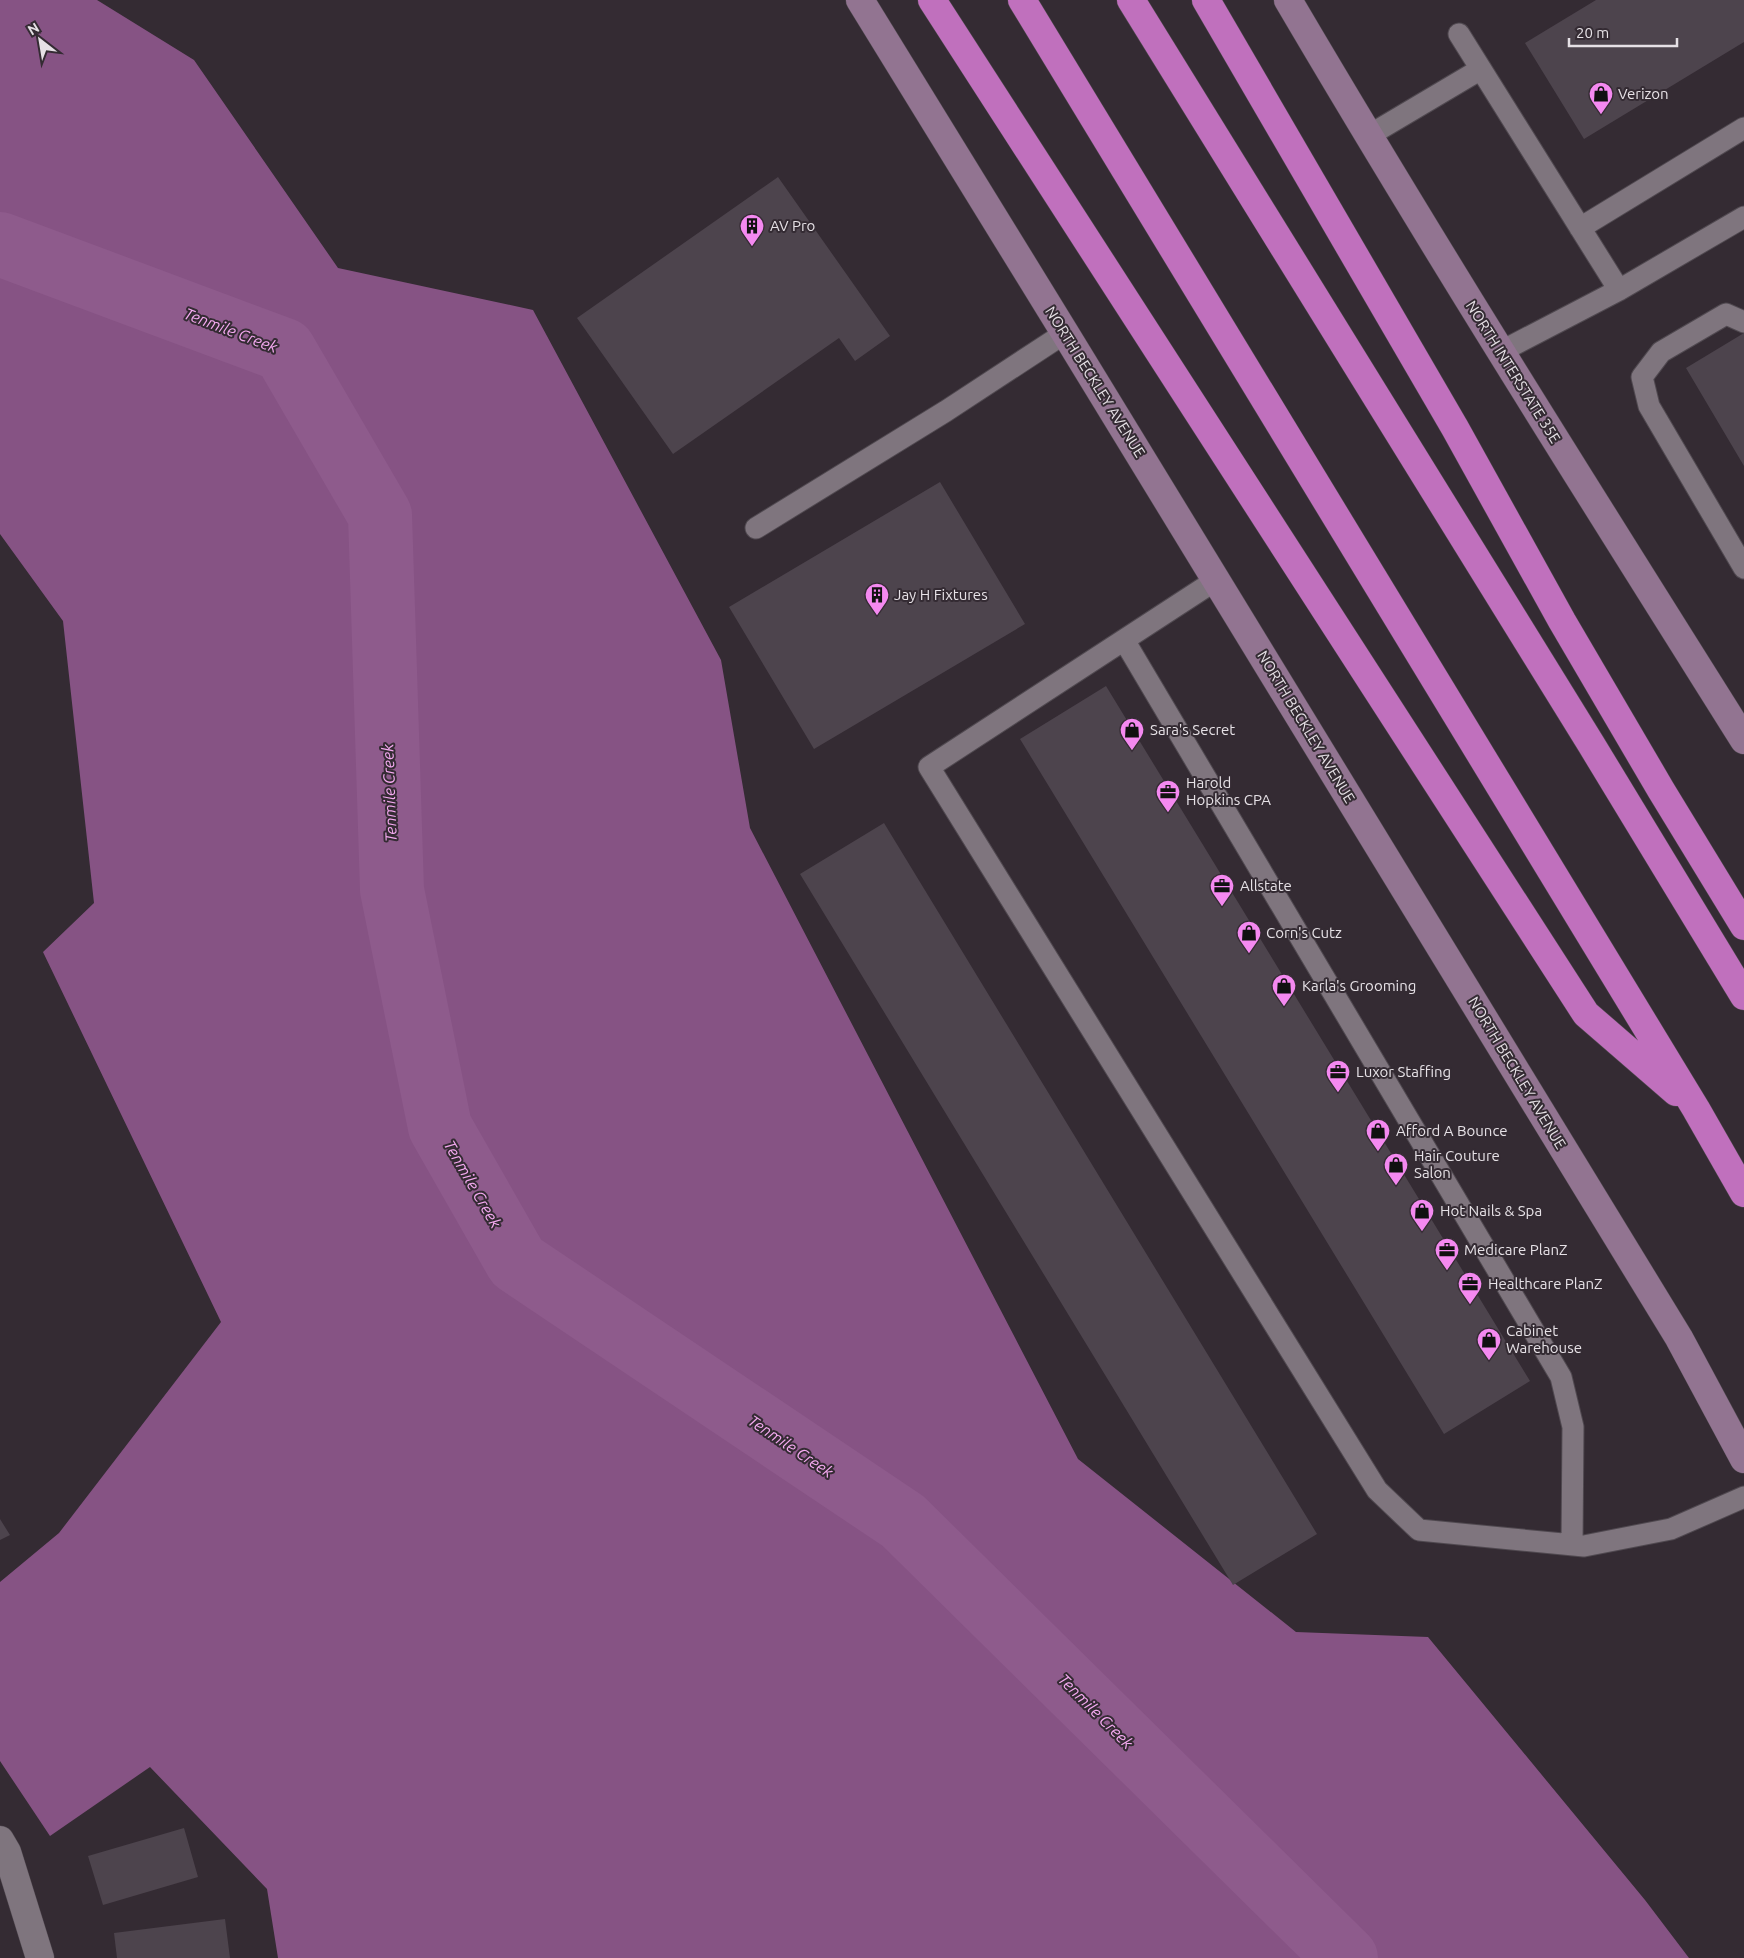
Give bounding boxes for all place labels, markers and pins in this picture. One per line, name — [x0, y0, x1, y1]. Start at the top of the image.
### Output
shop icon: Verizon — [1588, 81, 1614, 115]
place label: Verizon — [1618, 85, 1669, 102]
building icon: AV Pro — [739, 213, 765, 247]
place label: AV Pro — [770, 217, 815, 234]
building icon: Jay H Fixtures — [864, 582, 890, 616]
place label: Jay H Fixtures — [894, 586, 988, 603]
shop icon: Sara's Secret — [1119, 717, 1145, 751]
place label: Sara's Secret — [1150, 721, 1235, 738]
place label: Harold Hopkins CPA — [1186, 774, 1271, 808]
office icon: Harold Hopkins CPA — [1155, 779, 1181, 813]
office icon: Allstate — [1209, 873, 1235, 907]
place label: Allstate — [1240, 877, 1292, 894]
shop icon: Corn's Cutz — [1236, 920, 1262, 954]
place label: Corn's Cutz — [1266, 924, 1342, 941]
shop icon: Karla's Grooming — [1271, 973, 1297, 1007]
place label: Karla's Grooming — [1302, 977, 1416, 994]
office icon: Luxor Staffing — [1325, 1059, 1351, 1093]
place label: Luxor Staffing — [1356, 1063, 1451, 1080]
shop icon: Afford A Bounce — [1365, 1118, 1391, 1152]
place label: Afford A Bounce — [1396, 1122, 1508, 1139]
place label: Hair Couture Salon — [1414, 1147, 1500, 1181]
shop icon: Hair Couture Salon — [1383, 1152, 1409, 1186]
shop icon: Hot Nails & Spa — [1409, 1198, 1435, 1232]
place label: Hot Nails & Spa — [1440, 1202, 1542, 1219]
office icon: Medicare PlanZ — [1434, 1237, 1460, 1271]
place label: Medicare PlanZ — [1464, 1241, 1567, 1258]
office icon: Healthcare PlanZ — [1457, 1271, 1483, 1305]
place label: Healthcare PlanZ — [1488, 1275, 1603, 1292]
place label: Cabinet Warehouse — [1506, 1322, 1582, 1356]
shop icon: Cabinet Warehouse — [1476, 1327, 1502, 1361]

